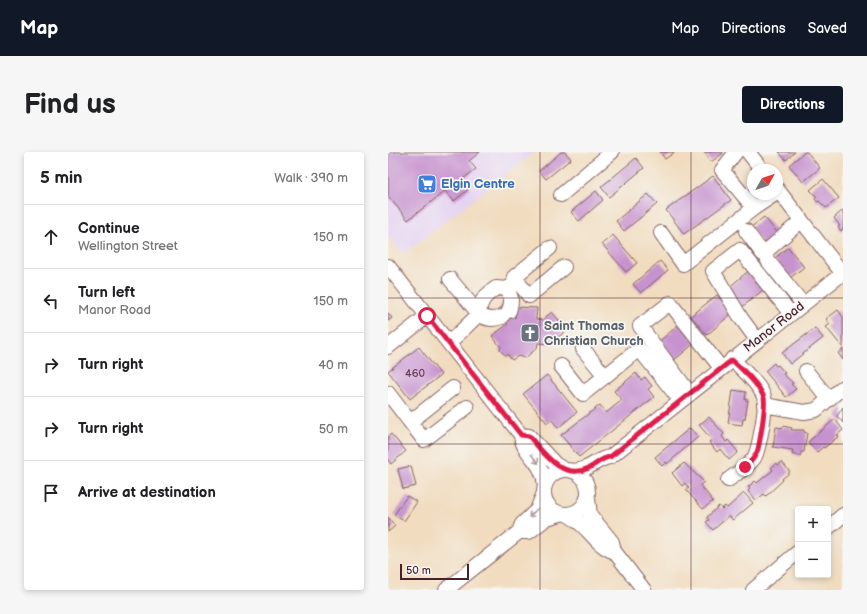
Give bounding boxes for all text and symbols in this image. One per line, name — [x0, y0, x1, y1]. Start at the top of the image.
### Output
text: Map — [20, 17, 58, 40]
text: Map — [671, 20, 699, 37]
text: Directions — [721, 20, 786, 37]
text: Saved — [808, 20, 847, 37]
button: Directions — [742, 86, 843, 123]
text: Find us — [24, 88, 116, 121]
north arrow — [747, 164, 783, 200]
text: 5 min — [40, 168, 83, 188]
text: Walk · 390 m — [274, 170, 348, 186]
supermarket icon: Elgin Centre — [416, 173, 438, 195]
place label: Elgin Centre — [441, 176, 515, 192]
text: Continue — [78, 219, 140, 238]
icon: ahead — [40, 226, 62, 248]
text: 150 m — [314, 229, 348, 245]
text: Wellington Street — [78, 238, 178, 254]
text: Turn left — [78, 283, 135, 302]
icon: left — [40, 290, 62, 312]
text: 150 m — [314, 293, 348, 309]
street label: Manor Road — [740, 298, 808, 356]
text: Manor Road — [78, 302, 151, 318]
route start — [418, 307, 436, 325]
place label: Saint Thomas Christian Church — [544, 318, 644, 349]
church icon: Saint Thomas Christian Church — [519, 322, 541, 344]
icon: right — [40, 354, 62, 376]
text: Turn right — [78, 355, 143, 374]
text: 40 m — [318, 357, 348, 373]
house number: 460 — [405, 367, 425, 380]
icon: right — [40, 418, 62, 440]
text: Turn right — [78, 419, 143, 438]
text: 50 m — [319, 421, 348, 437]
one-way arrow — [531, 454, 539, 465]
route end — [736, 458, 754, 476]
icon: arrive — [40, 482, 62, 504]
text: Arrive at destination — [78, 483, 216, 502]
map controls — [795, 506, 831, 578]
button: + — [795, 506, 831, 542]
one-way arrow — [528, 508, 538, 518]
button: − — [795, 542, 831, 578]
scale bar — [400, 562, 469, 581]
text: 50 m — [406, 564, 431, 577]

